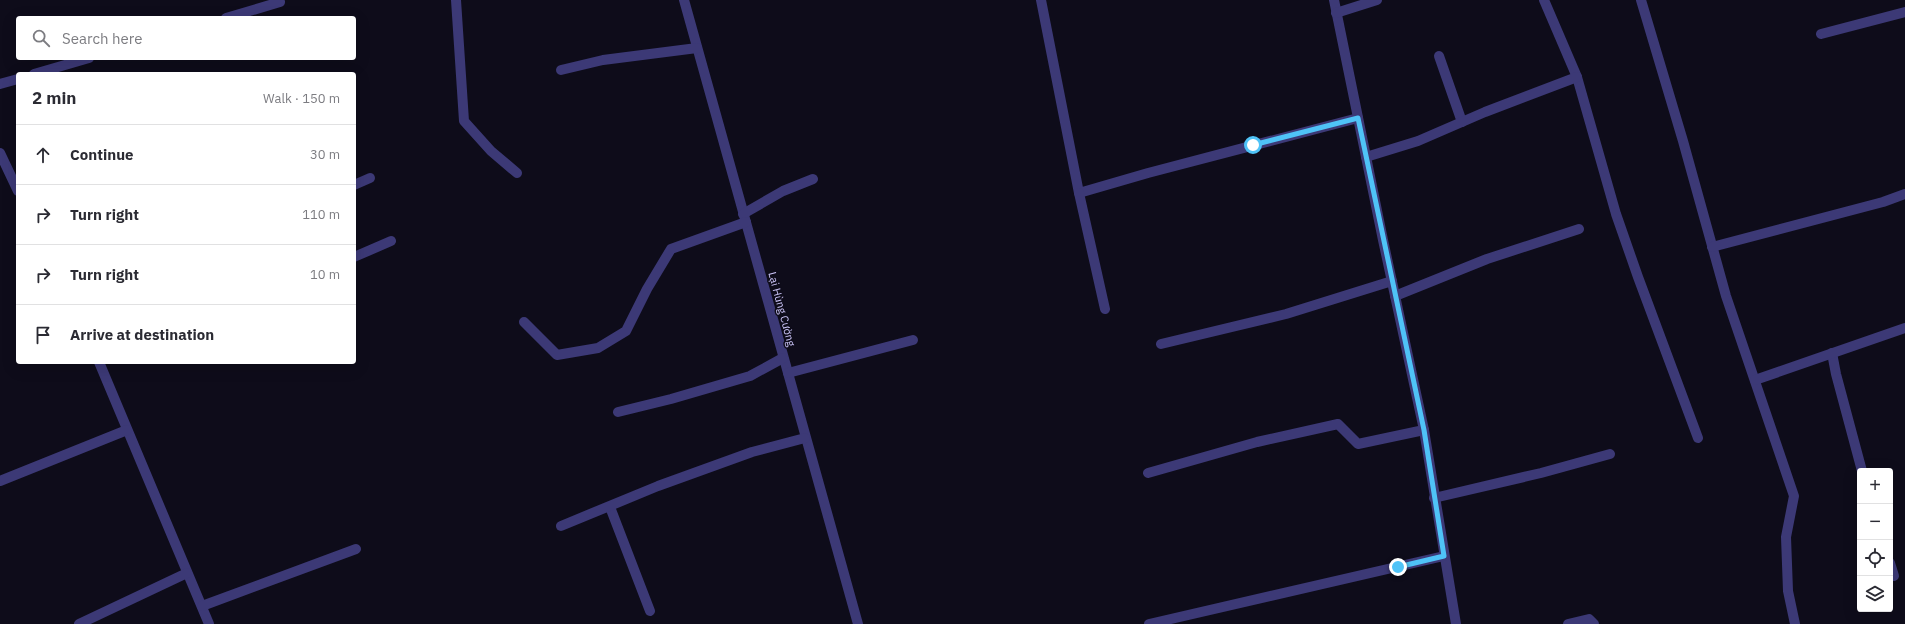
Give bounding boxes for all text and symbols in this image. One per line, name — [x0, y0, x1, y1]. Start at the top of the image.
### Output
search box — [16, 16, 356, 60]
icon: search — [30, 27, 52, 49]
text: Search here — [62, 29, 142, 48]
text: 2 min — [32, 87, 76, 109]
text: Walk · 150 m — [263, 90, 340, 107]
route start — [1244, 136, 1262, 154]
icon: ahead — [32, 144, 54, 166]
text: Continue — [70, 145, 134, 164]
text: 30 m — [310, 146, 340, 163]
icon: right — [32, 204, 54, 226]
text: Turn right — [70, 205, 139, 224]
text: 110 m — [302, 206, 340, 223]
icon: right — [32, 264, 54, 286]
text: Turn right — [70, 265, 139, 284]
text: 10 m — [310, 266, 340, 283]
street label: Lại Hùng Cường — [765, 270, 799, 348]
icon: arrive — [32, 324, 54, 346]
text: Arrive at destination — [70, 325, 214, 344]
map controls — [1857, 468, 1893, 612]
button: + — [1857, 468, 1893, 504]
button: − — [1857, 504, 1893, 540]
button: locate — [1857, 540, 1893, 576]
route end — [1389, 558, 1407, 576]
button: layers — [1857, 576, 1893, 612]

